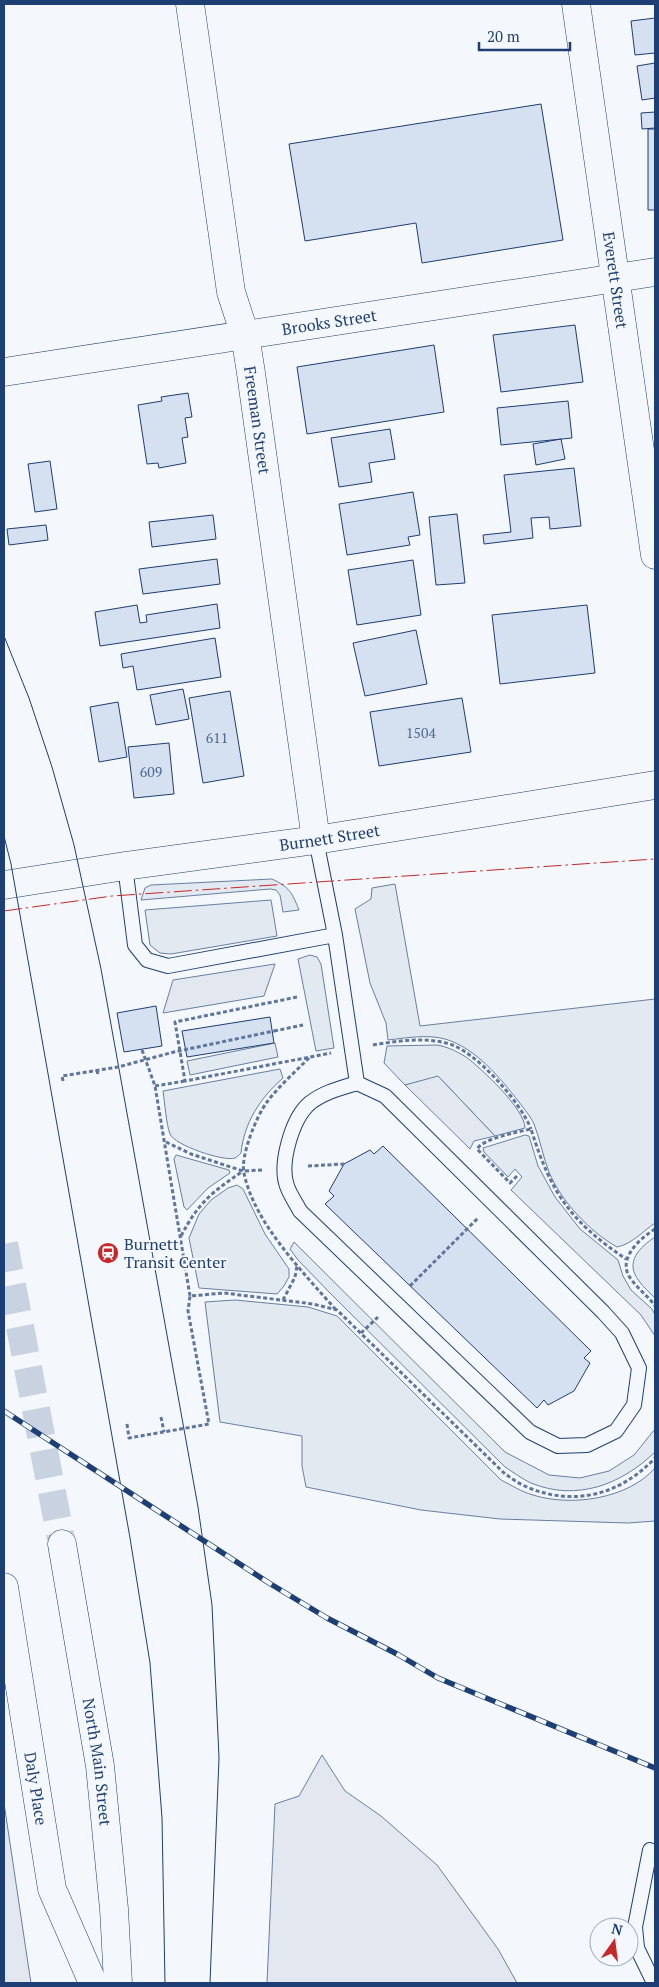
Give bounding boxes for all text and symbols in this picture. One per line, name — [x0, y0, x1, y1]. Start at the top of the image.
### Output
scale bar — [479, 20, 570, 52]
text: 20 m — [487, 26, 520, 46]
street label: Everett Street — [598, 230, 633, 330]
street label: Brooks Street — [280, 304, 378, 340]
street label: Freeman Street — [239, 364, 276, 476]
house number: 1504 — [406, 723, 436, 742]
house number: 611 — [206, 728, 228, 747]
house number: 609 — [140, 762, 162, 781]
street label: Burnett Street — [278, 819, 381, 856]
place label: Burnett Transit Center — [124, 1233, 227, 1273]
station icon: Burnett Transit Center — [96, 1241, 120, 1265]
street label: North Main Street — [78, 1696, 117, 1827]
street label: Daly Place — [19, 1750, 53, 1827]
north arrow — [589, 1917, 639, 1967]
text: N — [610, 1918, 625, 1939]

